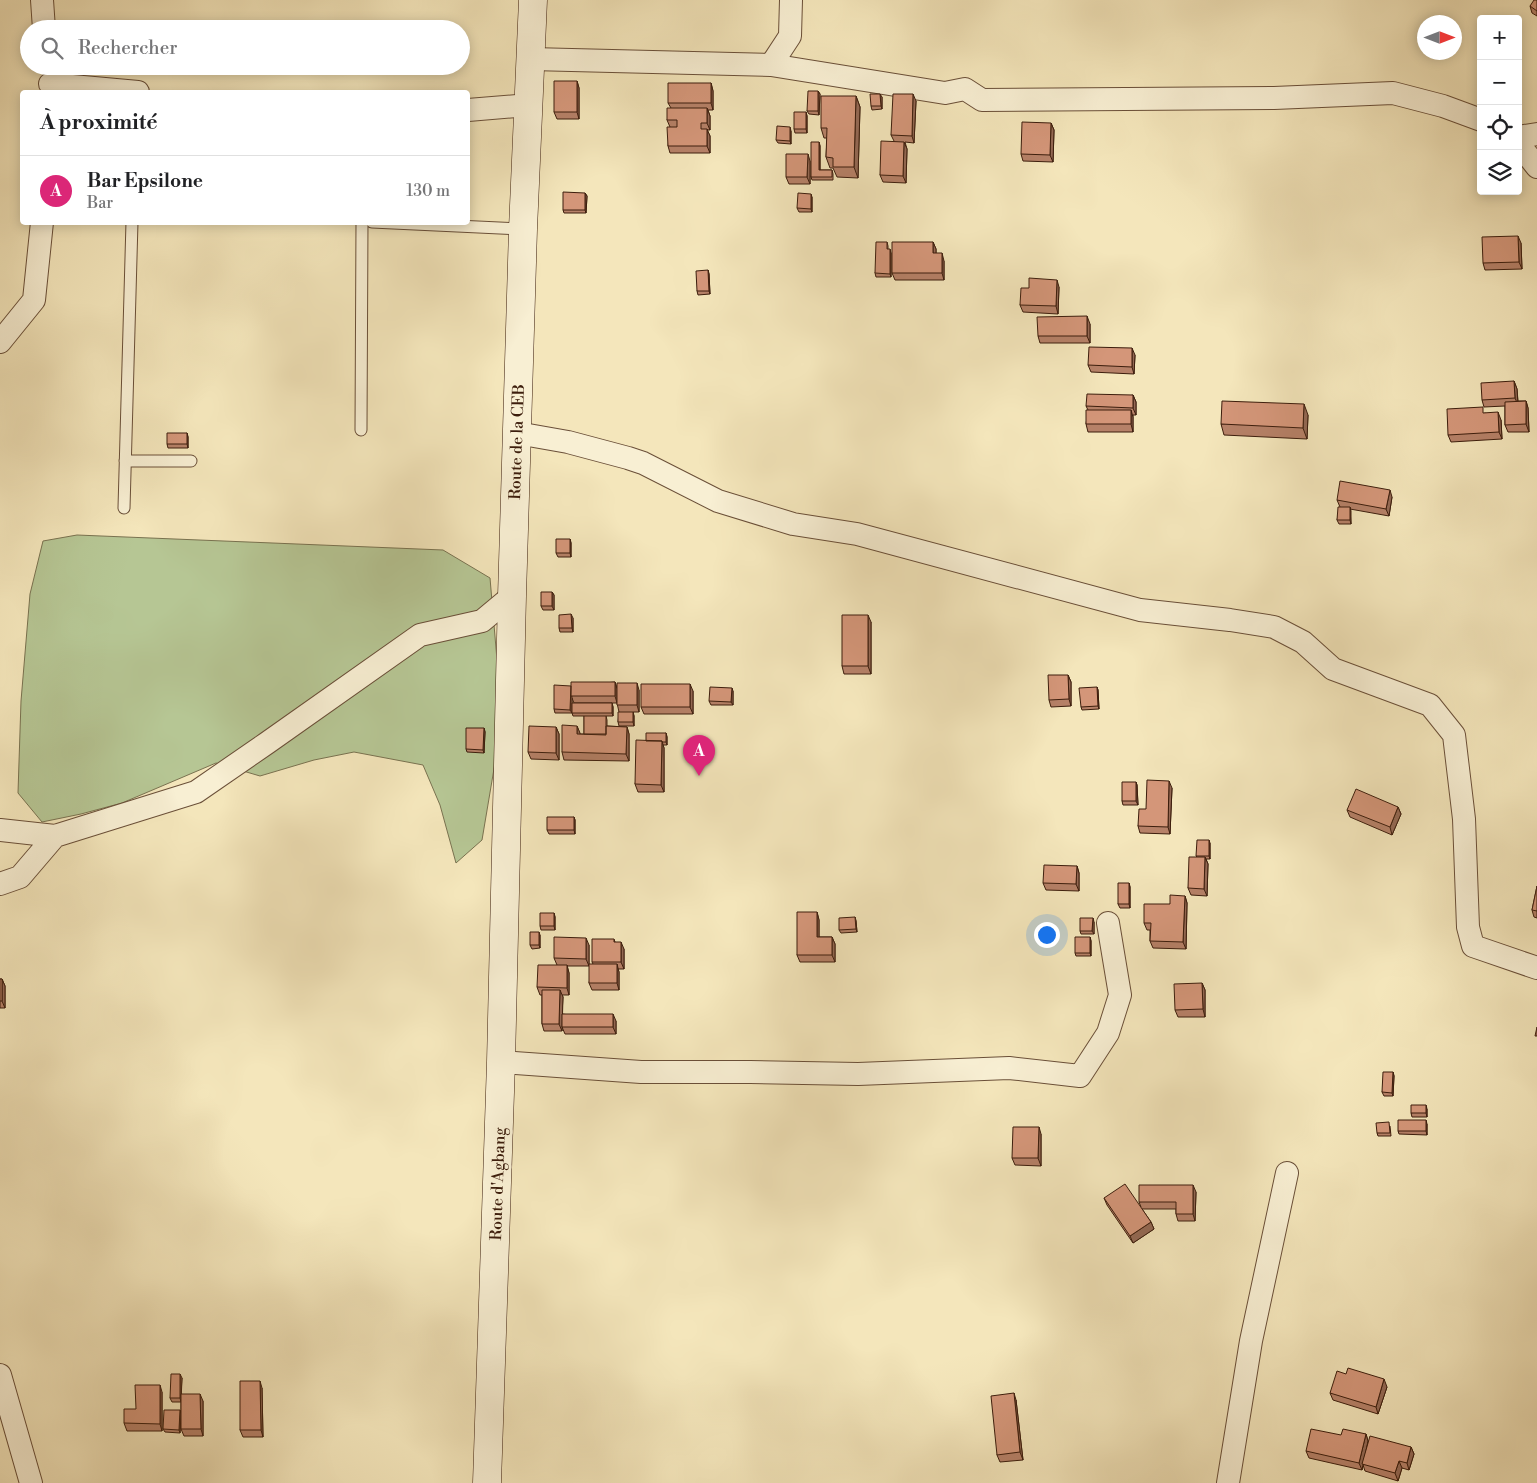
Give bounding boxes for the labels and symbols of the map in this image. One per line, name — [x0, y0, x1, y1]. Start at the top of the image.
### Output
north arrow — [1417, 15, 1462, 60]
street label: Route de la CEB — [505, 384, 529, 500]
pin: A — [683, 735, 715, 776]
your location — [1034, 922, 1060, 948]
street label: Route d'Agbang — [486, 1126, 510, 1241]

